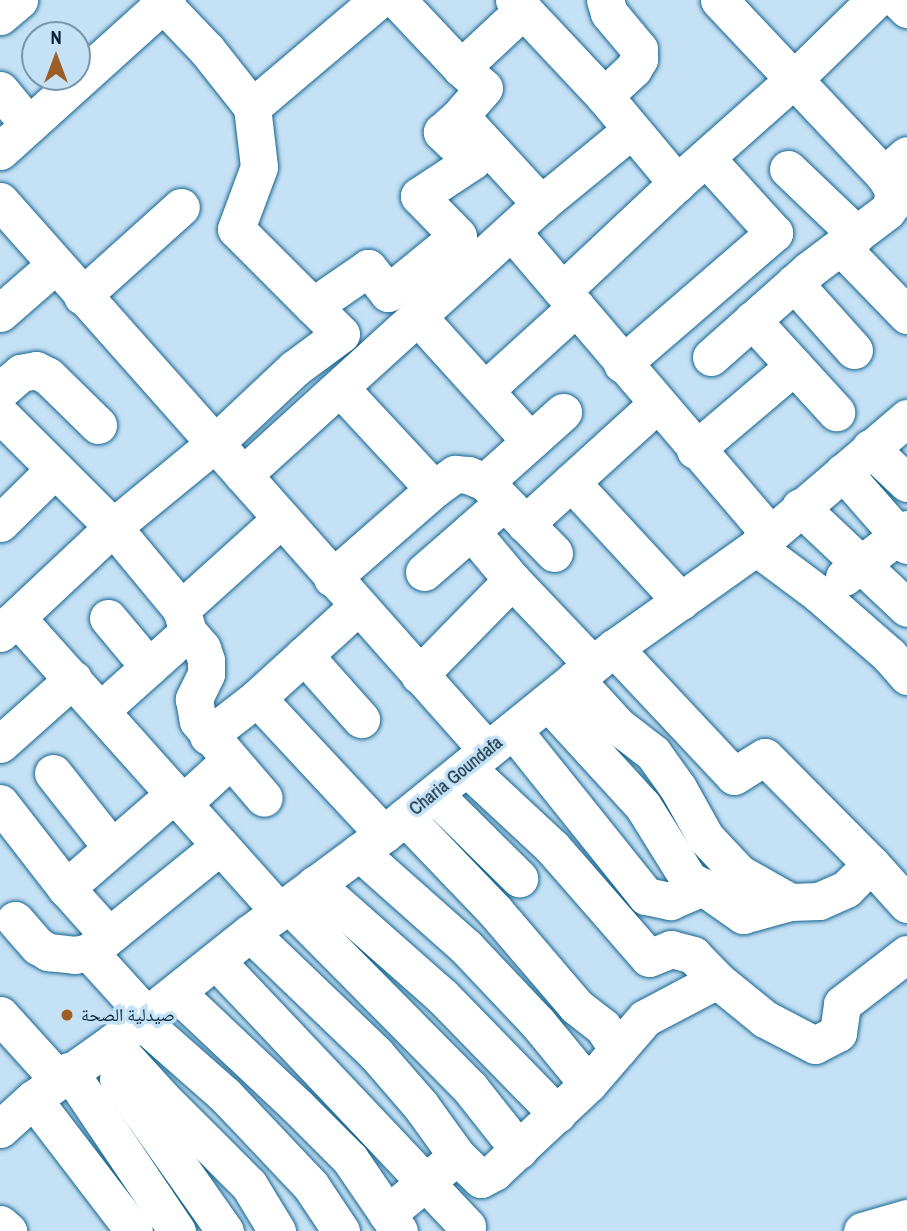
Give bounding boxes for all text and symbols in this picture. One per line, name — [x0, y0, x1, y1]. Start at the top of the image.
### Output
north arrow — [21, 21, 91, 91]
text: N — [50, 24, 62, 50]
street label: Charia Goundafa — [405, 732, 507, 820]
place label: صيدلية الصحة — [81, 1004, 175, 1026]
marker: صيدلية الصحة — [59, 1007, 75, 1023]

